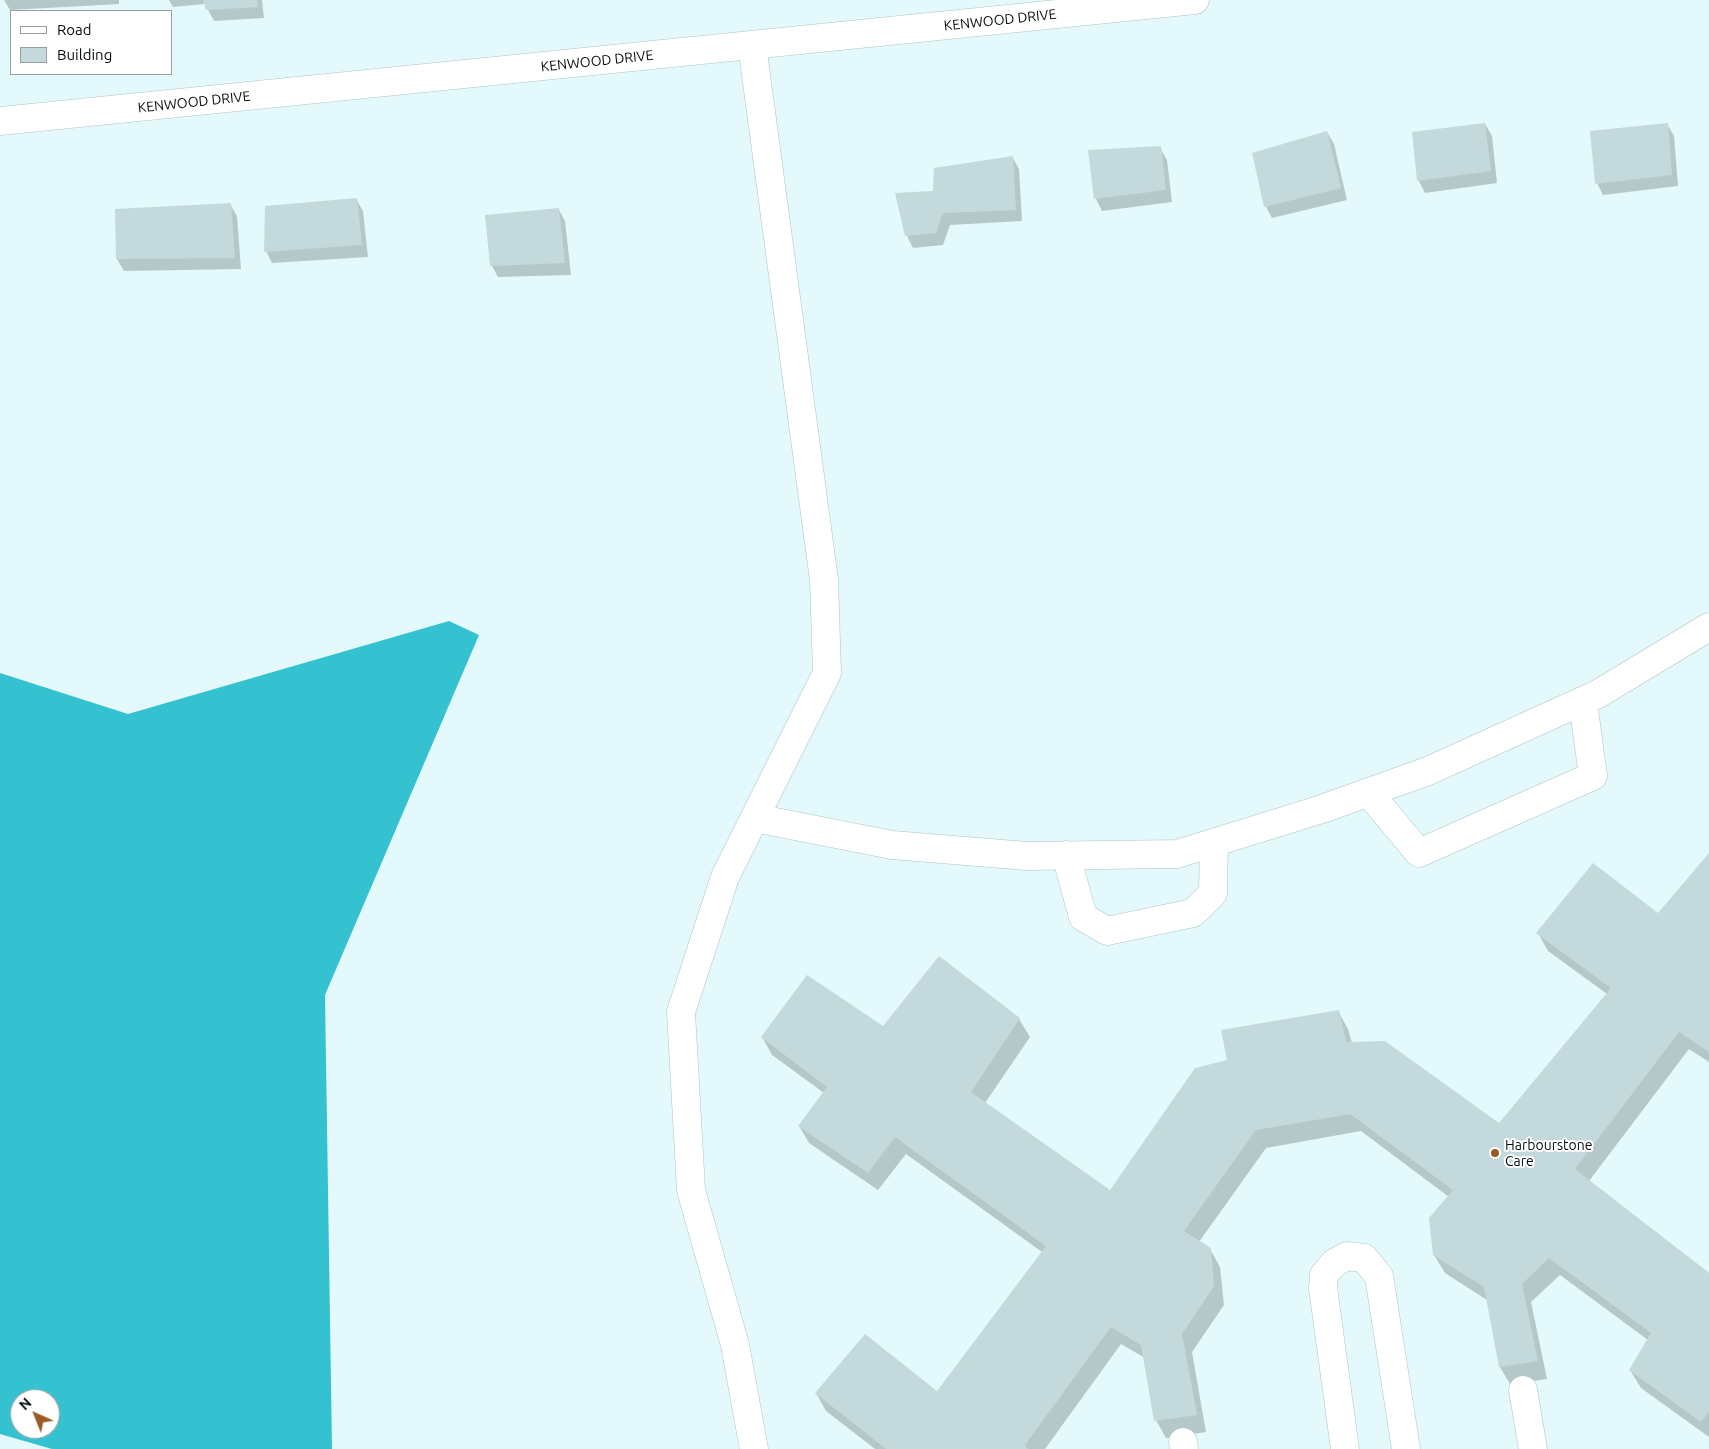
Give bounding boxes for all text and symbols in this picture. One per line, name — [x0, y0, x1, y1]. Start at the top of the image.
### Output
street label: KENWOOD DRIVE — [943, 6, 1057, 34]
legend — [10, 10, 172, 75]
text: Road — [57, 21, 92, 38]
text: Building — [57, 46, 112, 63]
street label: KENWOOD DRIVE — [540, 47, 654, 75]
street label: KENWOOD DRIVE — [137, 88, 251, 116]
place label: Harbourstone Care — [1505, 1137, 1592, 1170]
marker: Harbourstone Care — [1489, 1147, 1501, 1159]
north arrow — [10, 1389, 60, 1439]
text: N — [16, 1395, 35, 1413]

